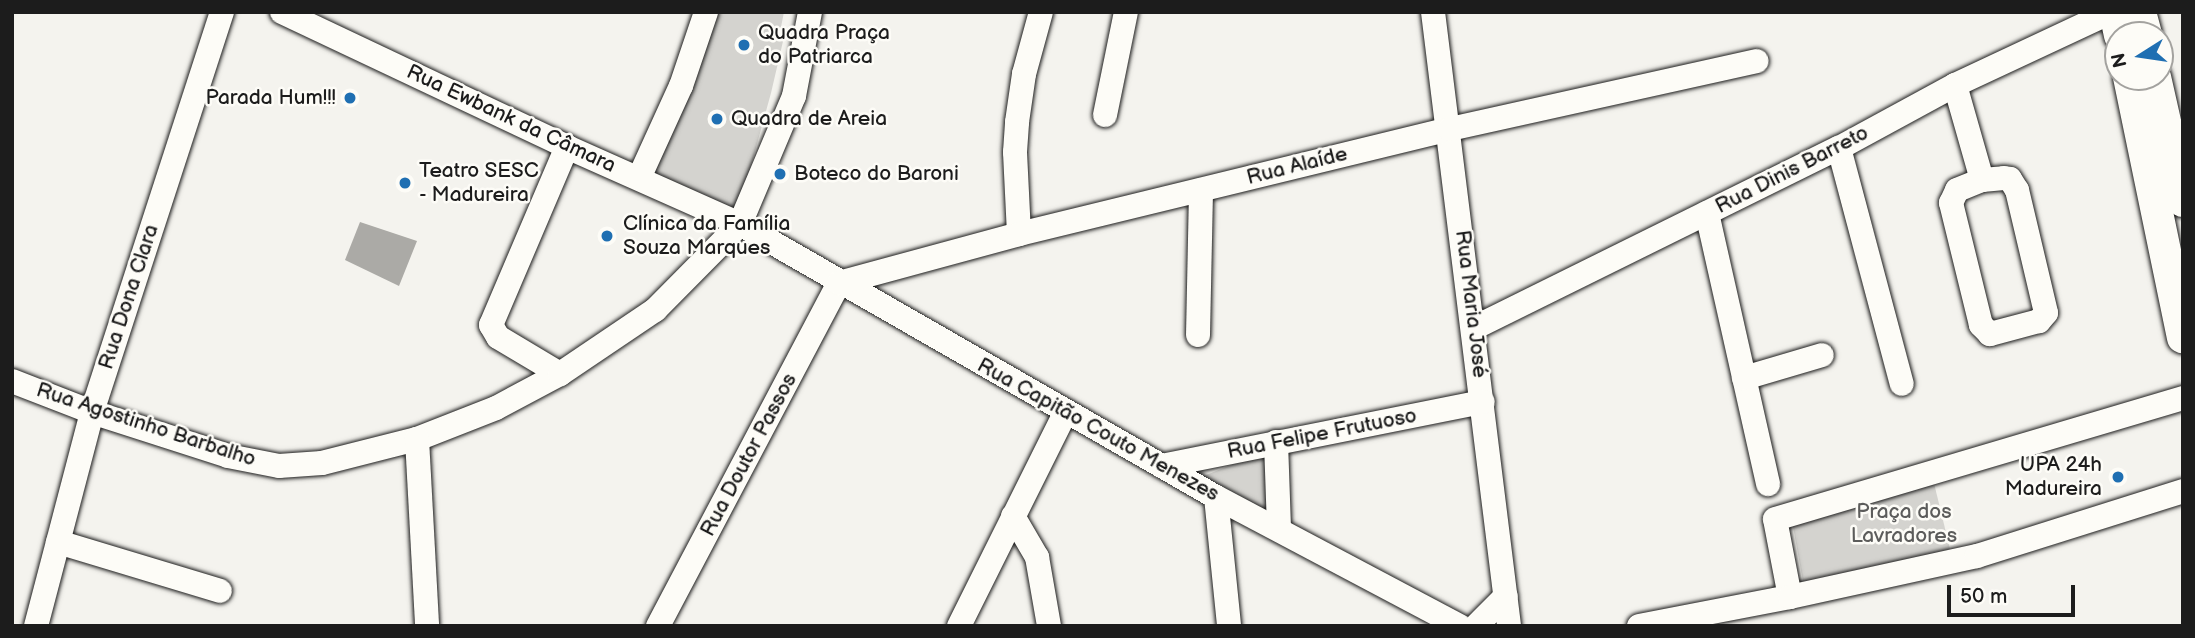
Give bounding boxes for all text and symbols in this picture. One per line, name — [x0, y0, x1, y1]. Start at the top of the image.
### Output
place label: Quadra Praça do Patriarca — [758, 20, 890, 70]
north arrow — [2104, 21, 2174, 91]
marker: Quadra Praça do Patriarca — [736, 37, 752, 53]
text: N — [2107, 51, 2133, 69]
street label: Rua Ewbank da Câmara — [402, 59, 620, 179]
place label: Parada Hum!!! — [206, 85, 336, 111]
marker: Parada Hum!!! — [342, 90, 358, 106]
place label: Quadra de Areia — [731, 106, 887, 132]
marker: Quadra de Areia — [709, 111, 725, 127]
street label: Rua Dinis Barreto — [1711, 121, 1873, 219]
street label: Rua Alaíde — [1244, 141, 1350, 191]
place label: Teatro SESC - Madureira — [419, 158, 539, 208]
place label: Boteco do Baroni — [794, 161, 959, 187]
marker: Boteco do Baroni — [772, 166, 788, 182]
marker: Teatro SESC - Madureira — [397, 175, 413, 191]
place label: Clínica da Família Souza Marques — [623, 211, 790, 261]
street label: Rua Dona Clara — [94, 221, 164, 373]
marker: Clínica da Família Souza Marques — [597, 226, 617, 246]
street label: Rua Maria José — [1449, 228, 1493, 380]
street label: Rua Capitão Couto Menezes — [973, 353, 1223, 507]
street label: Rua Doutor Passos — [695, 369, 803, 541]
street label: Rua Agostinho Barbalho — [33, 378, 259, 472]
street label: Rua Felipe Frutuoso — [1225, 403, 1419, 465]
place label: UPA 24h Madureira — [2005, 452, 2102, 502]
marker: UPA 24h Madureira — [2108, 467, 2128, 487]
park label: Praça dos Lavradores — [1851, 499, 1957, 549]
scale bar — [1950, 572, 2078, 616]
text: 50 m — [1960, 584, 2007, 609]

